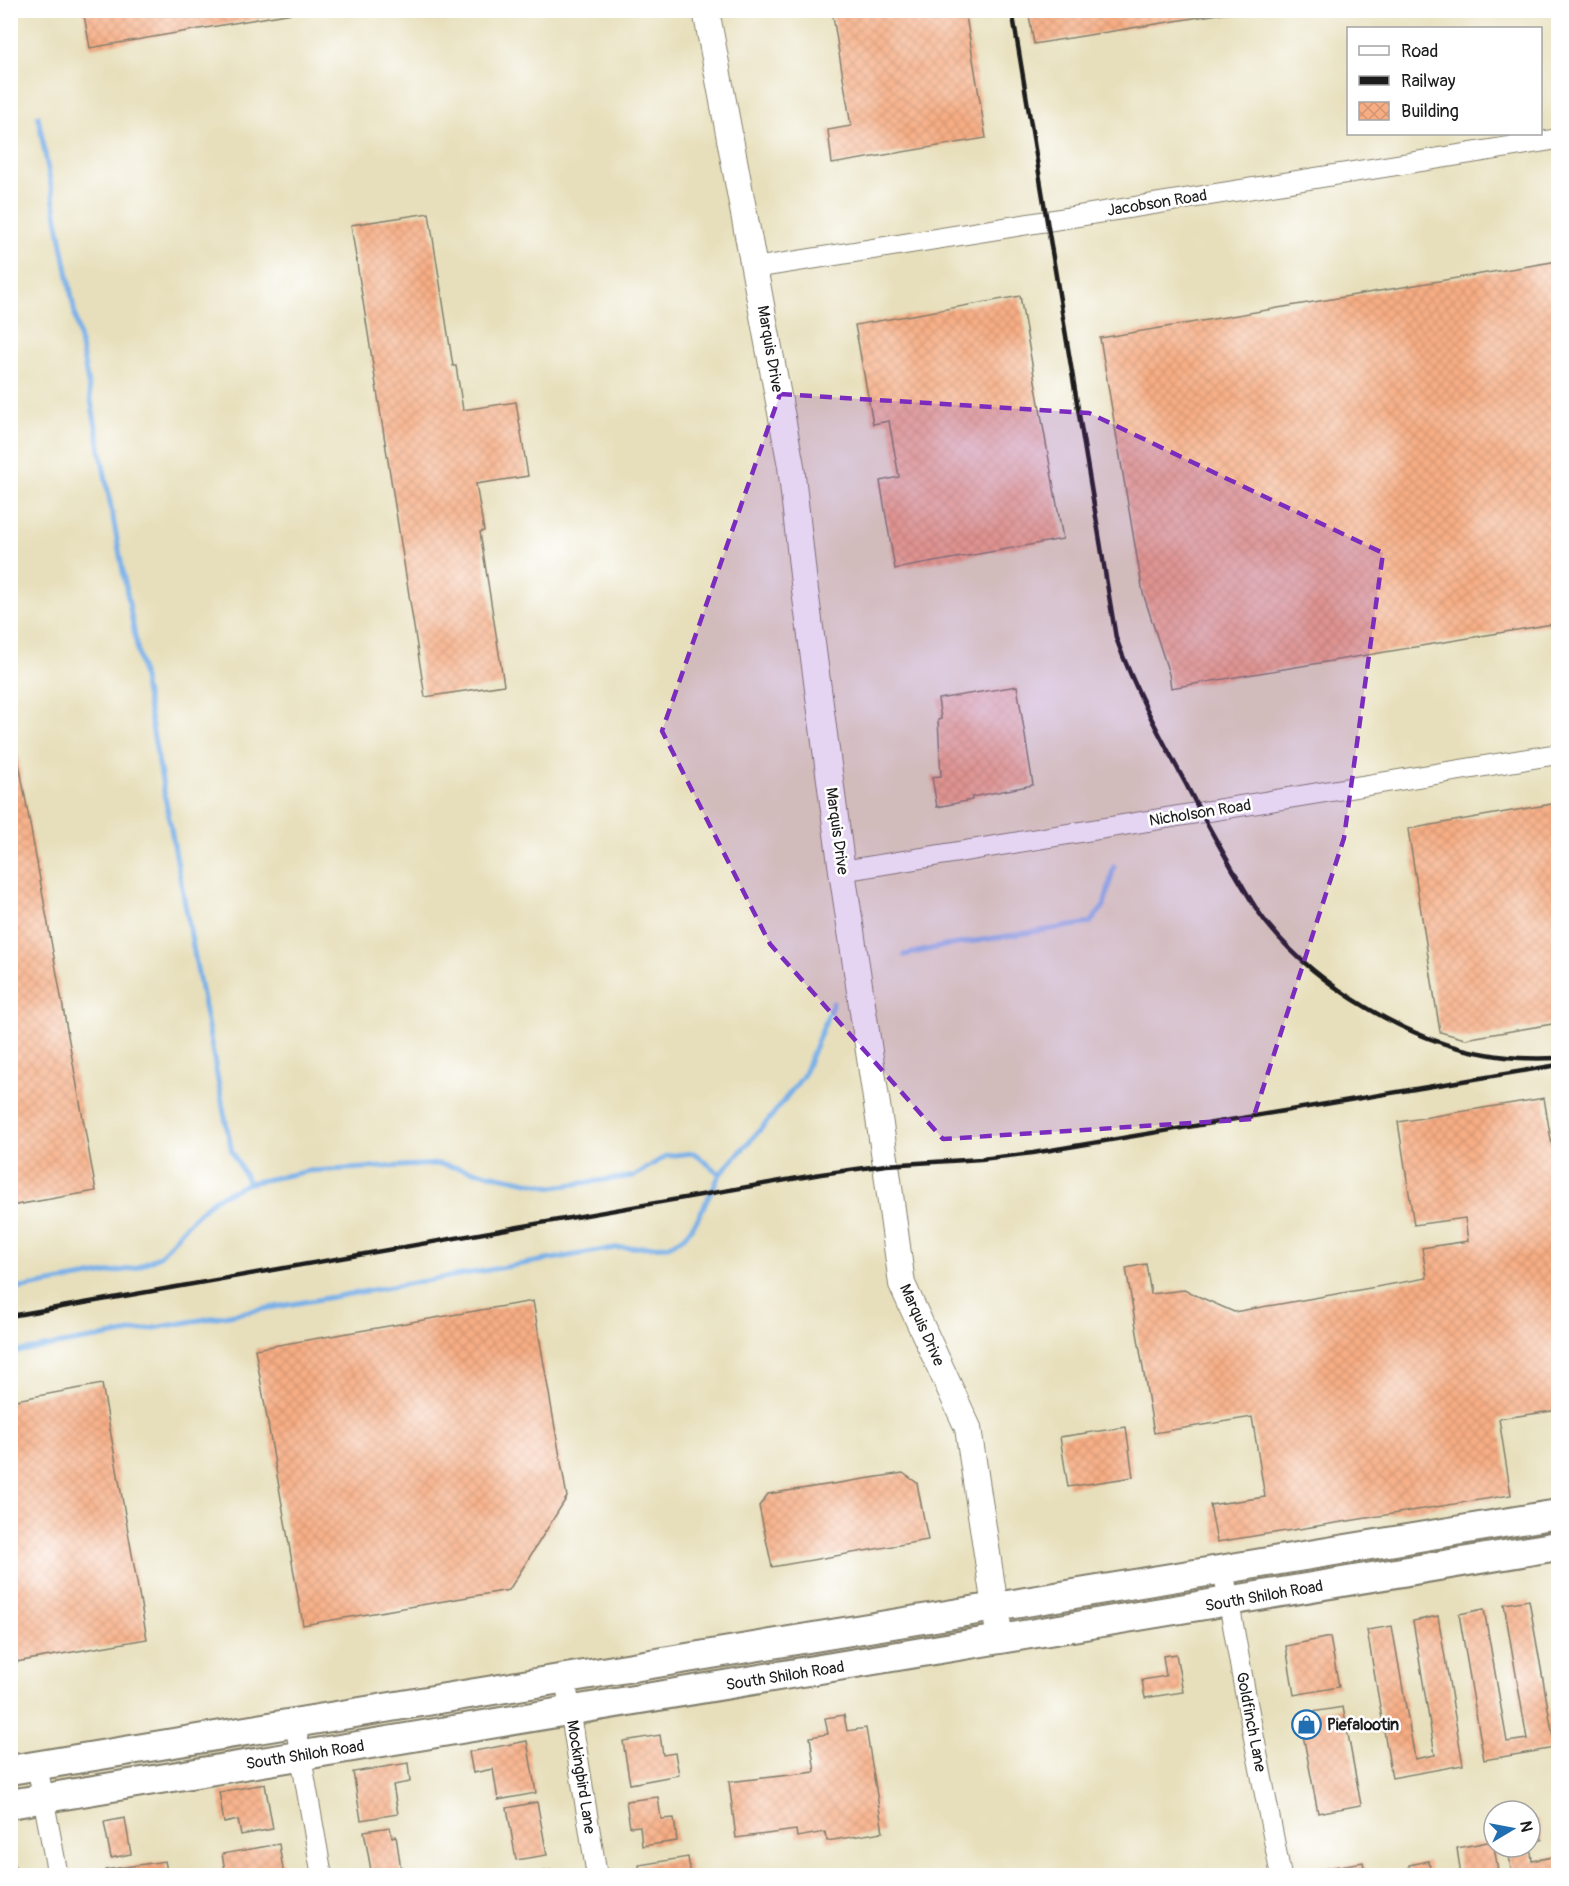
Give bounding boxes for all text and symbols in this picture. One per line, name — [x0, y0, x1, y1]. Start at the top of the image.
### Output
legend — [1347, 27, 1542, 135]
text: Road — [1401, 40, 1438, 63]
text: Railway — [1401, 70, 1456, 93]
text: Building — [1401, 100, 1459, 123]
street label: Jacobson Road — [1106, 185, 1208, 221]
street label: Marquis Drive — [753, 304, 787, 394]
street label: Marquis Drive — [821, 786, 853, 876]
street label: Nicholson Road — [1148, 795, 1252, 831]
street label: Marquis Drive — [895, 1281, 949, 1369]
street label: South Shiloh Road — [1203, 1576, 1325, 1616]
street label: South Shiloh Road — [724, 1657, 846, 1695]
street label: Goldfinch Lane — [1232, 1670, 1271, 1774]
shop icon: Piefalootin — [1290, 1709, 1322, 1741]
place label: Piefalootin — [1327, 1715, 1399, 1735]
street label: Mockingbird Lane — [562, 1719, 600, 1835]
street label: South Shiloh Road — [244, 1736, 366, 1774]
north arrow — [1482, 1799, 1542, 1859]
text: N — [1515, 1820, 1537, 1834]

